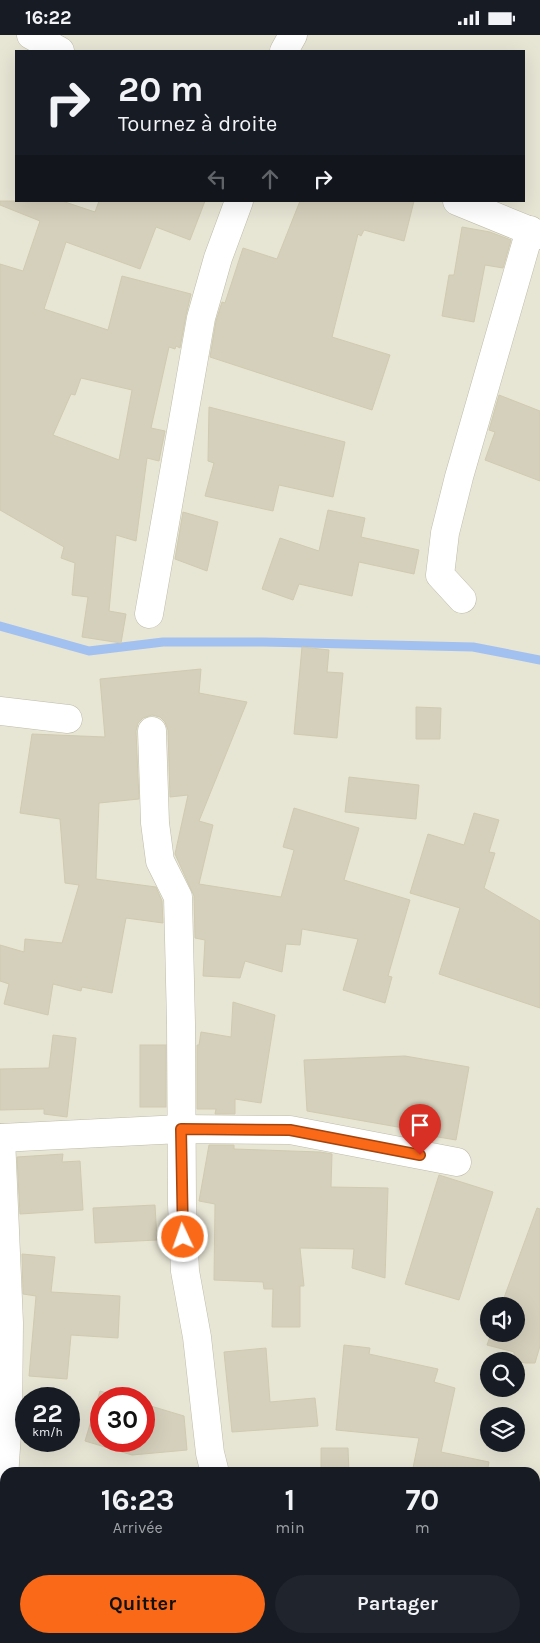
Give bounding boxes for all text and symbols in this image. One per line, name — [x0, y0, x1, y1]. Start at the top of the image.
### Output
text: 16:22 — [25, 7, 71, 29]
text: 20 m — [118, 69, 203, 110]
icon: right — [35, 70, 100, 135]
text: Tournez à droite — [118, 111, 277, 137]
icon: left — [203, 165, 231, 193]
icon: ahead — [256, 165, 284, 193]
icon: right — [309, 165, 337, 193]
pin — [399, 1104, 441, 1155]
icon: arrive — [406, 1111, 434, 1139]
position arrow — [156, 1210, 208, 1262]
map controls — [480, 1297, 525, 1452]
button: sound — [480, 1297, 525, 1342]
button: search — [480, 1352, 525, 1397]
speed limit sign: 30 — [90, 1387, 155, 1452]
text: 22 — [32, 1399, 63, 1428]
button: layers — [480, 1407, 525, 1452]
text: km/h — [32, 1425, 63, 1439]
text: 16:23 — [101, 1482, 175, 1518]
text: 1 — [285, 1482, 295, 1518]
text: 70 — [405, 1482, 439, 1518]
text: Arrivée — [113, 1518, 163, 1537]
text: min — [275, 1518, 305, 1537]
text: m — [415, 1518, 430, 1537]
button: Quitter — [20, 1575, 265, 1633]
button: Partager — [275, 1575, 520, 1633]

